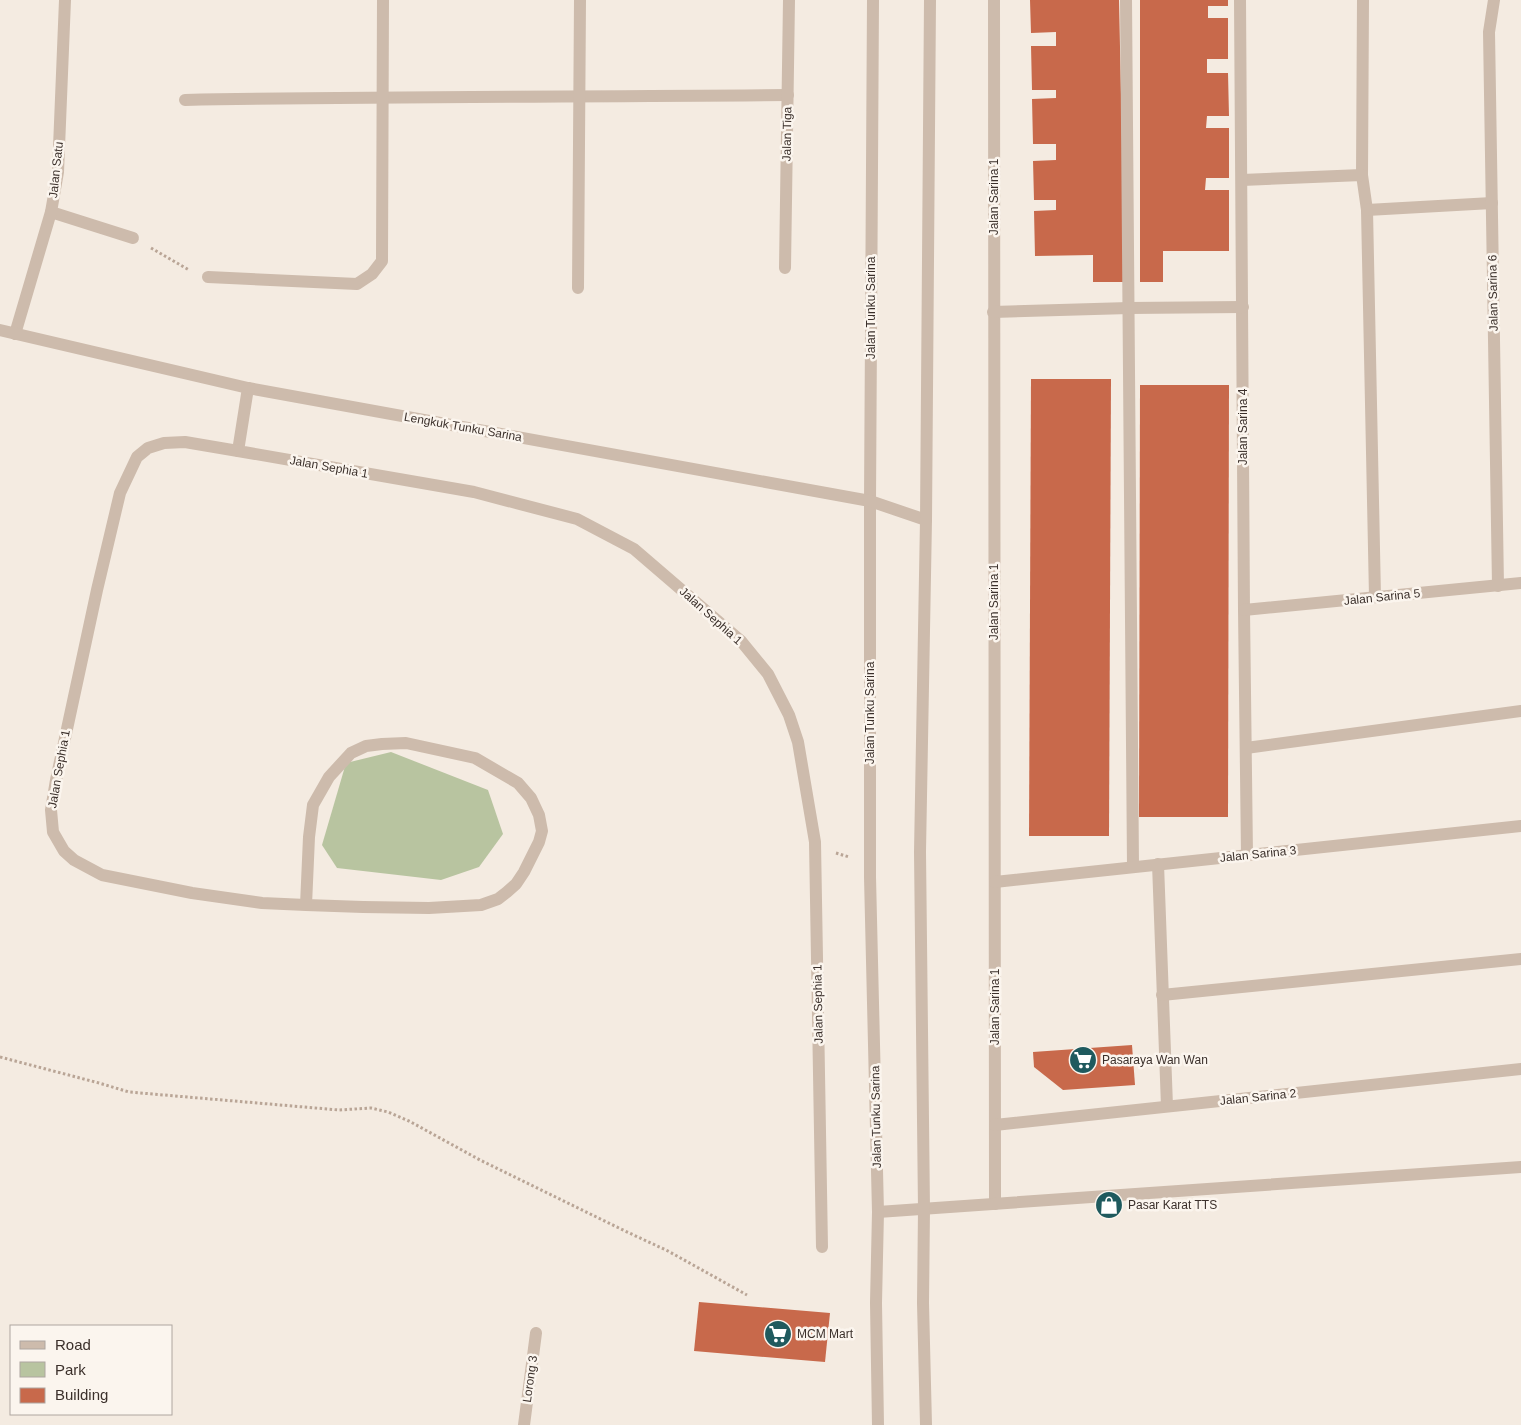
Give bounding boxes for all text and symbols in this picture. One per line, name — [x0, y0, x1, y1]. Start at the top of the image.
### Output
street label: Jalan Tiga — [780, 106, 794, 161]
street label: Jalan Satu — [46, 141, 66, 199]
street label: Jalan Sarina 1 — [987, 158, 1001, 235]
street label: Jalan Sarina 6 — [1485, 254, 1501, 331]
street label: Jalan Tunku Sarina — [864, 256, 878, 359]
street label: Jalan Sarina 4 — [1236, 388, 1250, 465]
street label: Lengkuk Tunku Sarina — [403, 410, 523, 444]
street label: Jalan Sephia 1 — [289, 453, 370, 481]
street label: Jalan Sarina 1 — [987, 563, 1001, 640]
street label: Jalan Sephia 1 — [677, 584, 745, 648]
street label: Jalan Sarina 5 — [1343, 586, 1421, 608]
street label: Jalan Tunku Sarina — [863, 661, 877, 764]
street label: Jalan Sephia 1 — [45, 728, 73, 809]
street label: Jalan Sarina 3 — [1219, 843, 1297, 865]
street label: Jalan Sephia 1 — [810, 964, 826, 1044]
street label: Jalan Sarina 1 — [988, 968, 1002, 1045]
supermarket icon: Pasaraya Wan Wan — [1068, 1045, 1098, 1075]
place label: Pasaraya Wan Wan — [1102, 1053, 1208, 1067]
street label: Jalan Tunku Sarina — [868, 1065, 884, 1168]
street label: Jalan Sarina 2 — [1219, 1086, 1297, 1108]
shop icon: Pasar Karat TTS — [1094, 1190, 1124, 1220]
place label: Pasar Karat TTS — [1128, 1198, 1217, 1212]
supermarket icon: MCM Mart — [763, 1319, 793, 1349]
legend — [10, 1325, 172, 1415]
place label: MCM Mart — [797, 1327, 854, 1341]
text: Road — [55, 1336, 91, 1353]
street label: Lorong 3 — [520, 1354, 540, 1403]
text: Park — [55, 1361, 86, 1378]
text: Building — [55, 1386, 108, 1403]

